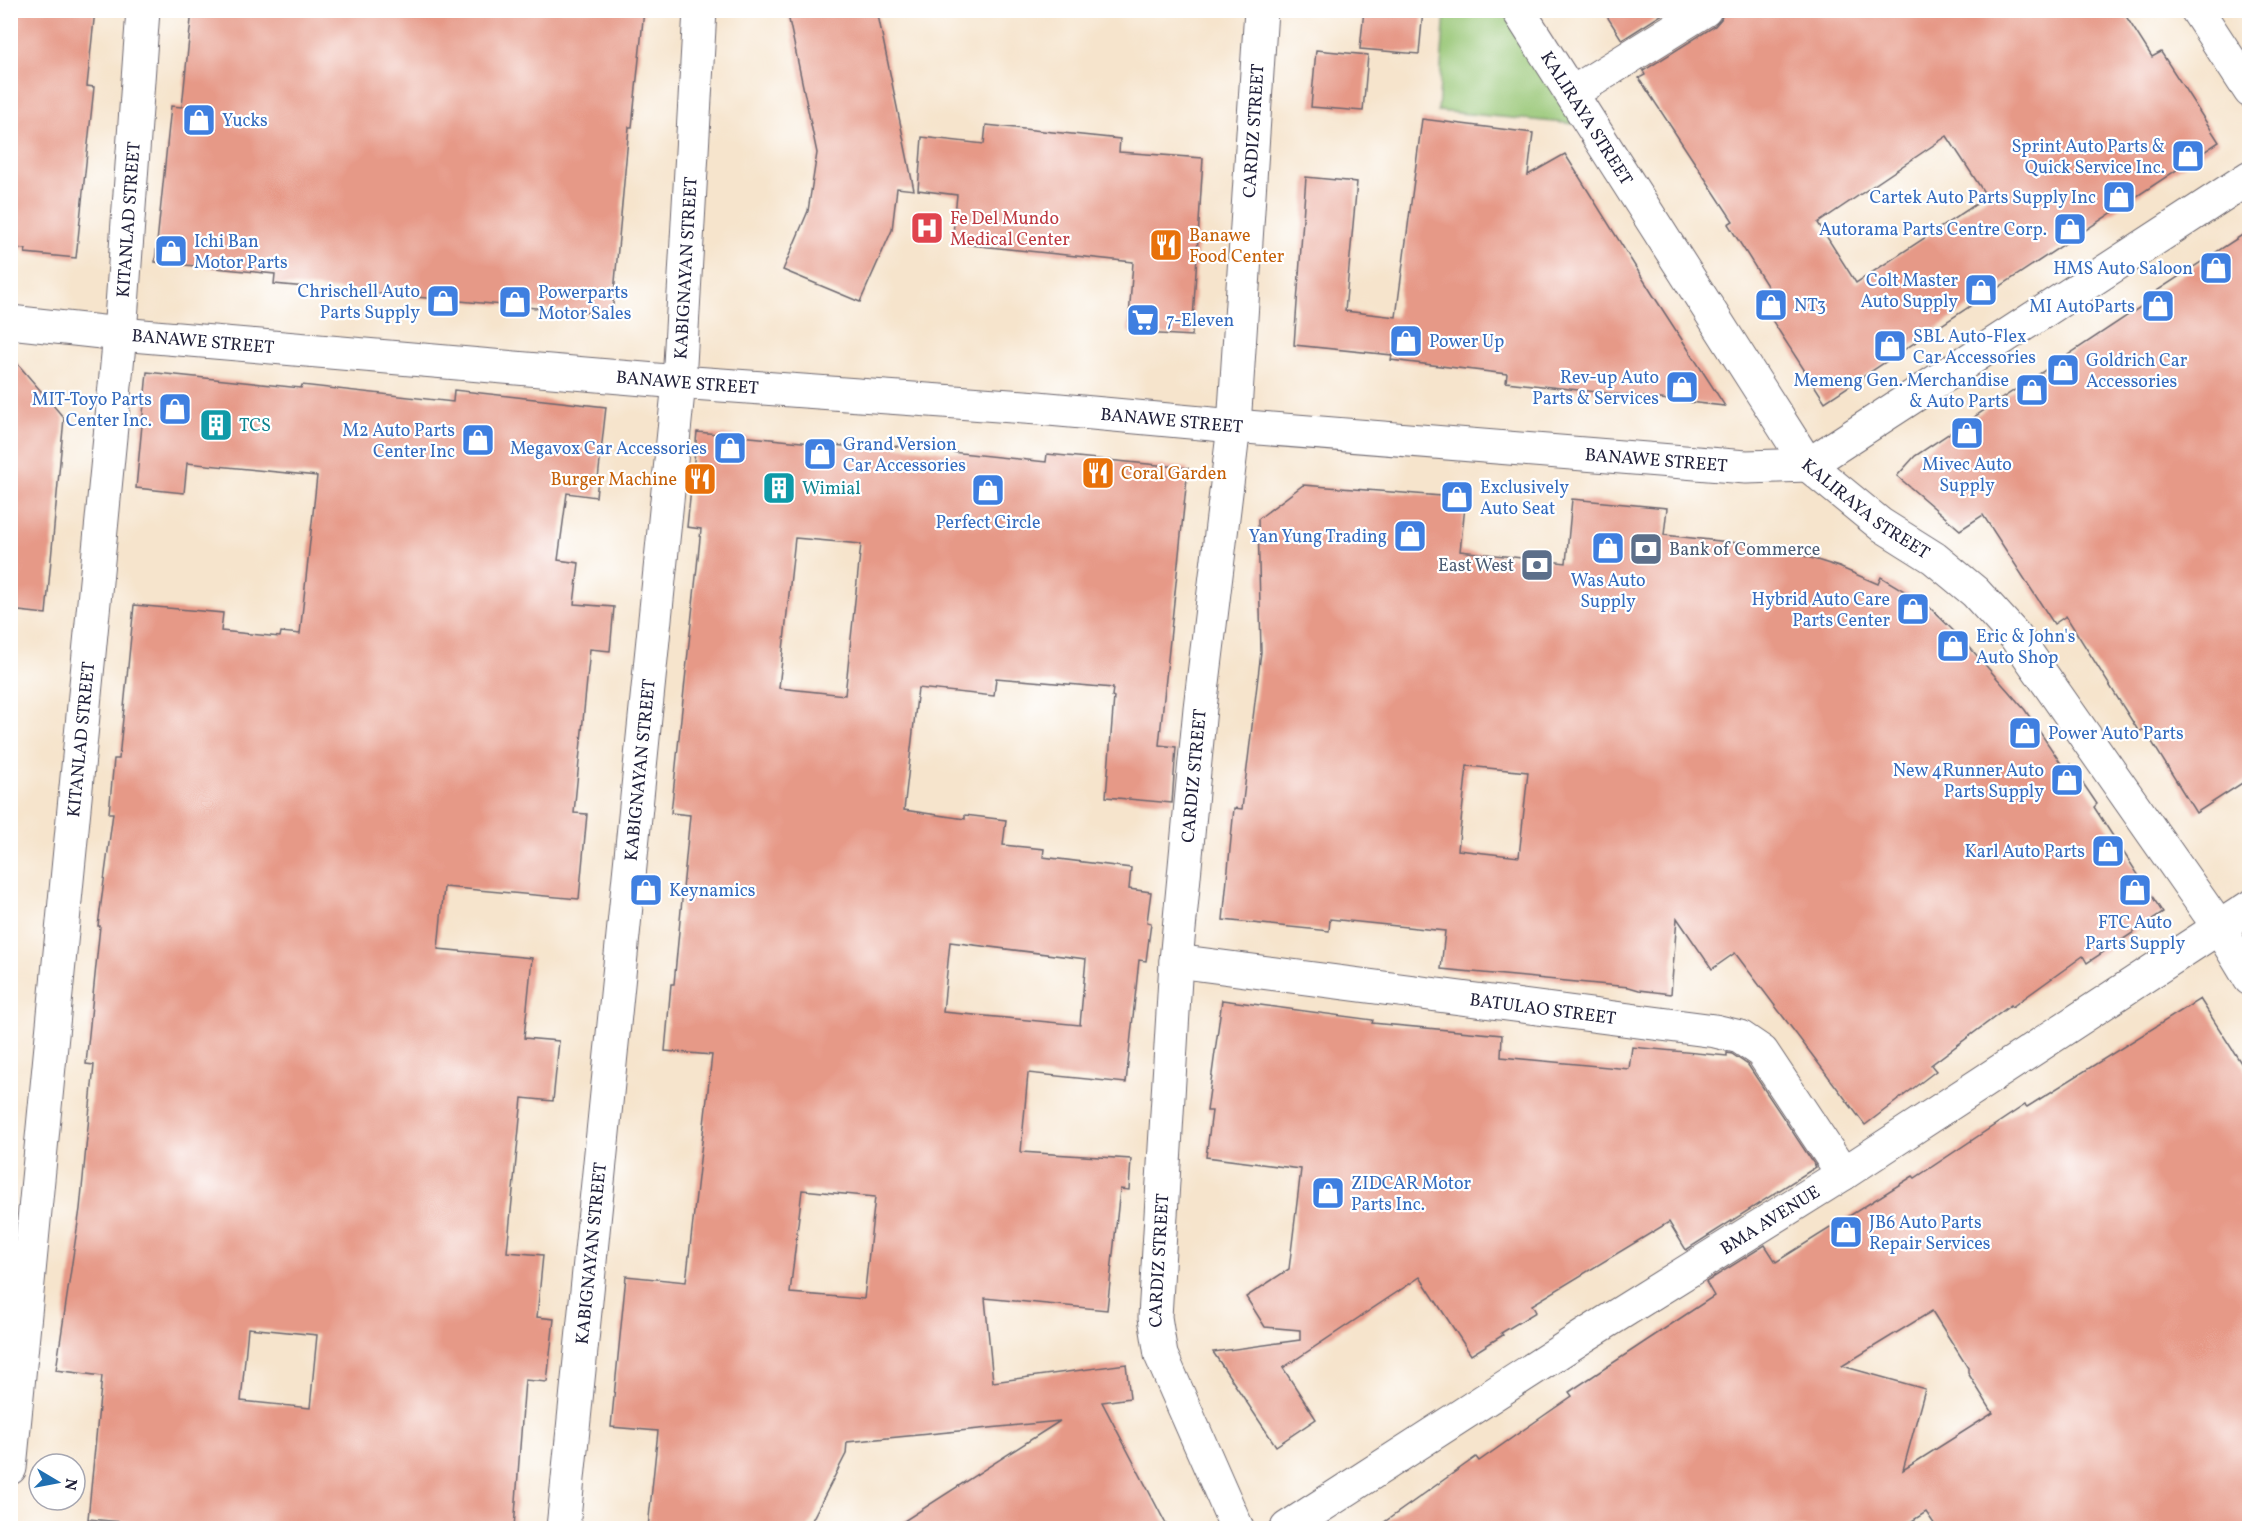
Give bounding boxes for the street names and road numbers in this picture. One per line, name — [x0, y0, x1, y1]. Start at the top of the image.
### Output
street label: KALIRAYA STREET — [1533, 47, 1638, 191]
street label: CARDIZ STREET — [1238, 63, 1272, 199]
street label: KITANLAD STREET — [112, 140, 148, 299]
street label: KABIGNAYAN STREET — [669, 176, 705, 360]
street label: BANAWE STREET — [131, 324, 276, 361]
street label: BANAWE STREET — [615, 366, 760, 402]
street label: BANAWE STREET — [1099, 403, 1244, 441]
street label: BANAWE STREET — [1584, 443, 1729, 480]
street label: KALIRAYA STREET — [1795, 453, 1934, 566]
street label: KITANLAD STREET — [62, 660, 102, 819]
street label: KABIGNAYAN STREET — [620, 677, 663, 862]
street label: CARDIZ STREET — [1176, 708, 1214, 844]
street label: BATULAO STREET — [1468, 988, 1618, 1032]
street label: KABIGNAYAN STREET — [571, 1161, 614, 1346]
street label: BMA AVENUE — [1716, 1180, 1826, 1262]
street label: CARDIZ STREET — [1144, 1192, 1176, 1329]

